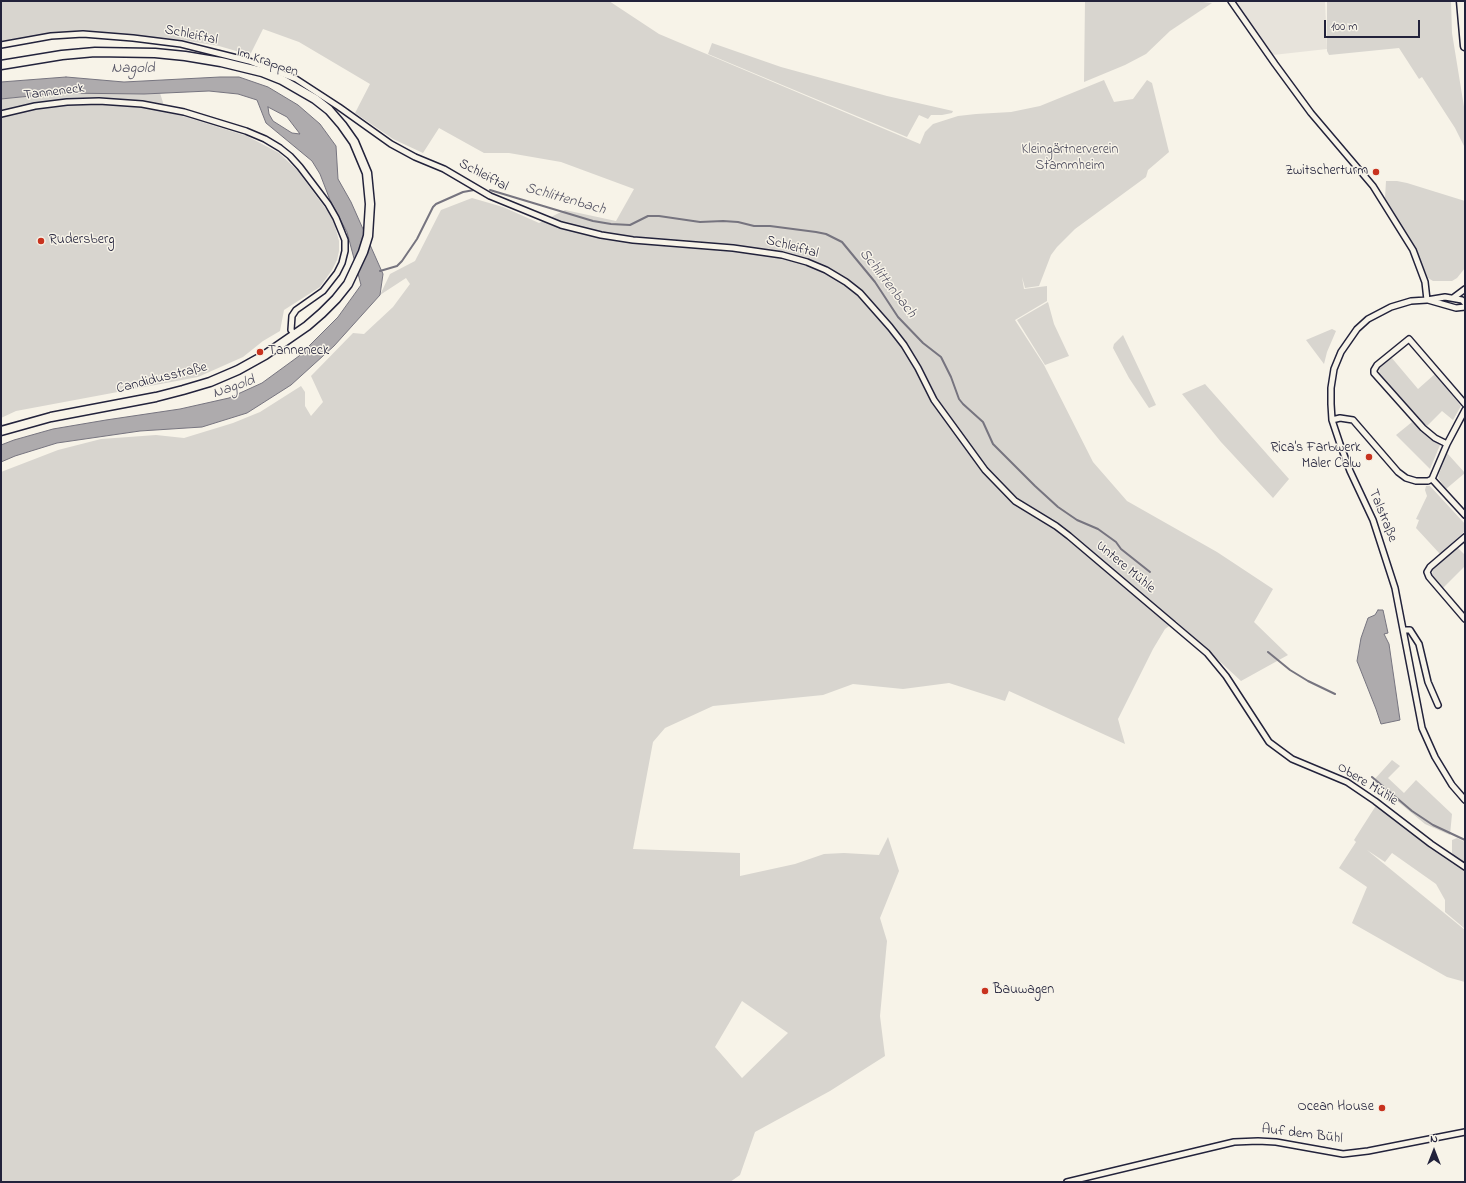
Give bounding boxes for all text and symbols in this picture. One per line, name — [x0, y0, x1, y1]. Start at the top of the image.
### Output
scale bar — [1326, 12, 1422, 38]
text: 100 m — [1331, 18, 1358, 36]
street label: Schleiftal — [163, 22, 219, 50]
street label: Im Krappen — [234, 45, 300, 81]
water label: Nagold — [111, 61, 155, 79]
street label: Tanneneck — [23, 81, 85, 105]
park label: Kleingärtnerverein Stammheim — [1022, 143, 1118, 176]
street label: Schleiftal — [455, 156, 511, 196]
place label: Zwitscherturm — [1285, 164, 1368, 180]
marker: Zwitscherturm — [1371, 167, 1381, 177]
water label: Schlittenbach — [523, 180, 607, 220]
place label: Rudersberg — [49, 233, 115, 249]
street label: Schleiftal — [764, 233, 820, 263]
marker: Rudersberg — [36, 236, 46, 246]
water label: Schlittenbach — [854, 246, 920, 322]
place label: Tanneneck — [268, 344, 329, 360]
marker: Tanneneck — [255, 347, 265, 357]
street label: Candidusstraße — [115, 360, 209, 398]
water label: Nagold — [211, 372, 257, 404]
place label: Rica's Farbwerk Maler Calw — [1271, 441, 1361, 474]
marker: Rica's Farbwerk Maler Calw — [1364, 452, 1374, 462]
street label: Talstraße — [1364, 487, 1400, 545]
street label: Untere Mühle — [1092, 538, 1158, 598]
street label: Obere Mühle — [1333, 760, 1401, 810]
place label: Bauwagen — [993, 983, 1054, 999]
marker: Bauwagen — [980, 986, 990, 996]
place label: Ocean House — [1298, 1100, 1374, 1116]
marker: Ocean House — [1377, 1103, 1387, 1113]
street label: Auf dem Bühl — [1261, 1122, 1343, 1148]
north arrow — [1414, 1131, 1454, 1171]
text: N — [1430, 1131, 1438, 1147]

